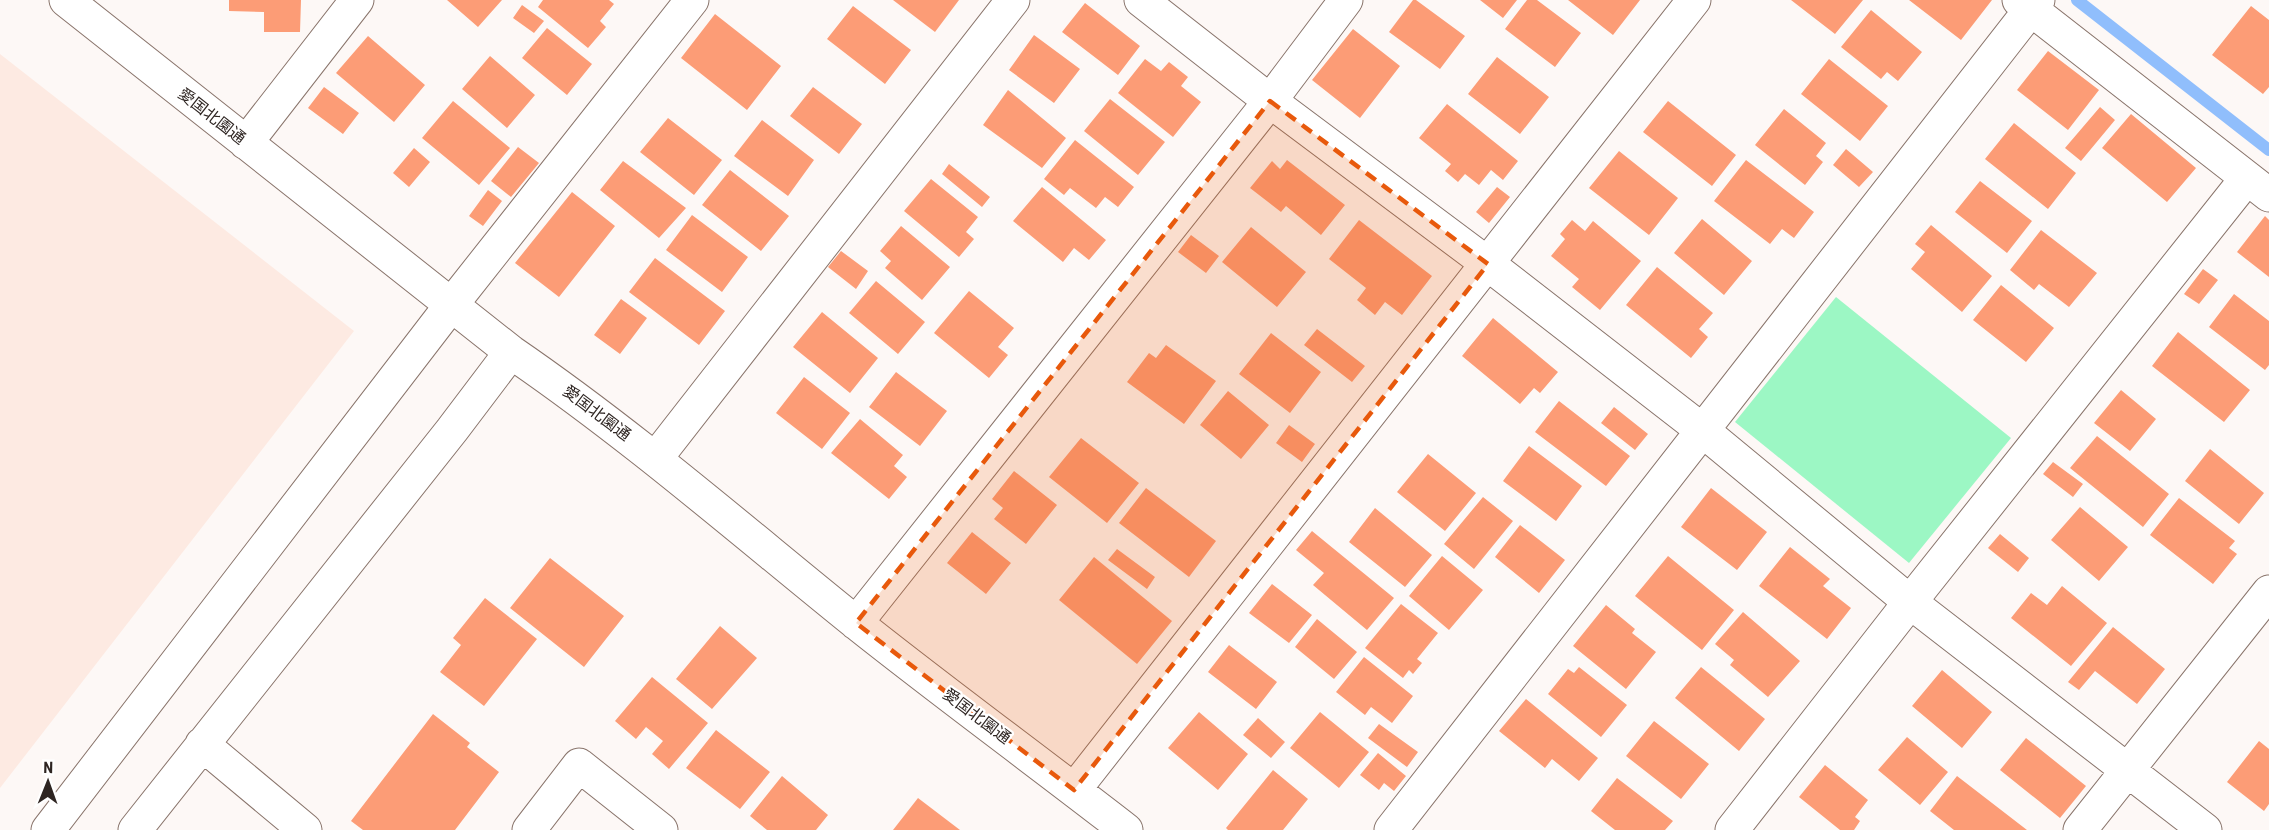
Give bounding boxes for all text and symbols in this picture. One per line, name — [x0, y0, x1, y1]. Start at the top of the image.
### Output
street label: 愛国北園通 — [175, 84, 249, 148]
street label: 愛国北園通 — [559, 381, 635, 445]
street label: 愛国北園通 — [939, 684, 1015, 748]
north arrow — [18, 752, 78, 812]
text: N — [43, 758, 53, 777]

